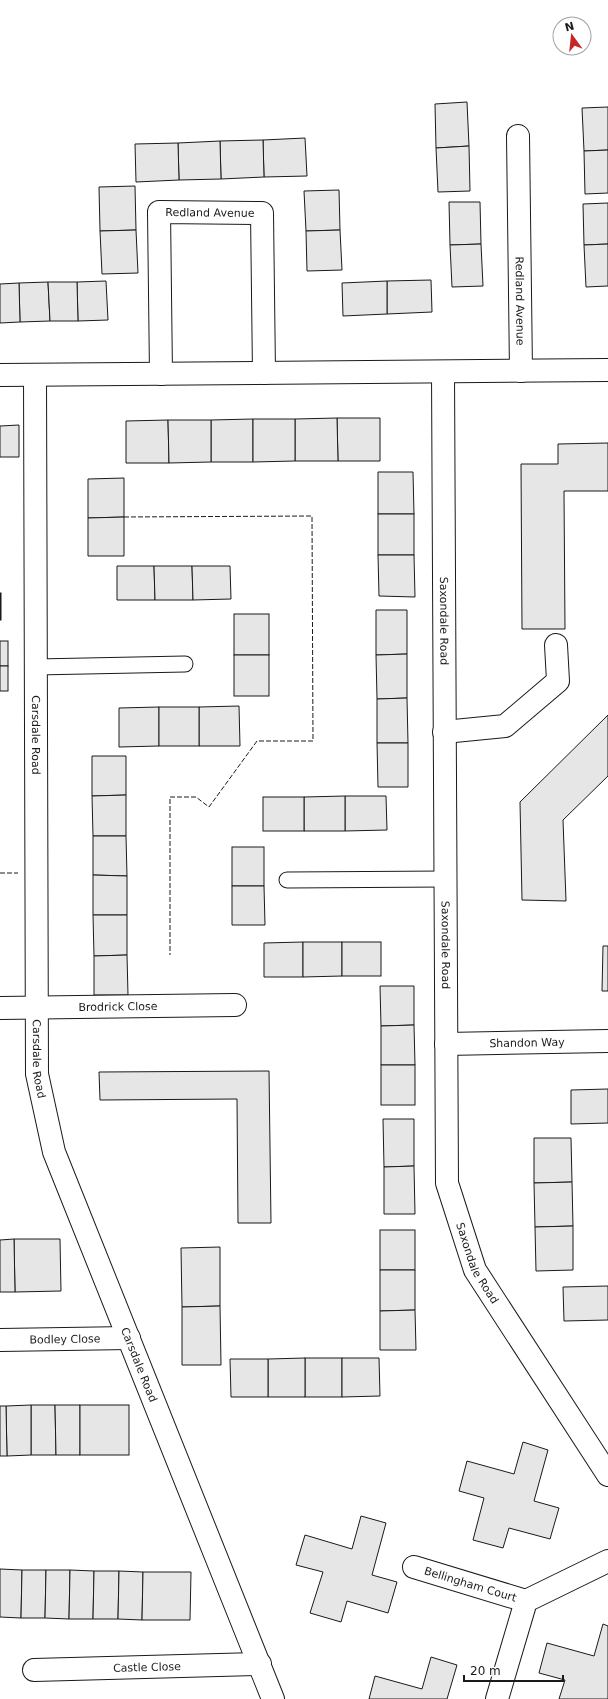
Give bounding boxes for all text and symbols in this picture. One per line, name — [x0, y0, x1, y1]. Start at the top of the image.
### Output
north arrow — [552, 16, 592, 56]
text: N — [563, 19, 576, 34]
street label: Redland Avenue — [165, 206, 255, 219]
street label: Redland Avenue — [513, 256, 527, 346]
street label: Saxondale Road — [438, 577, 451, 665]
street label: Carsdale Road — [29, 695, 43, 775]
street label: Saxondale Road — [439, 901, 453, 989]
street label: Brodrick Close — [78, 999, 158, 1013]
street label: Carsdale Road — [30, 1019, 49, 1100]
street label: Shandon Way — [489, 1035, 565, 1050]
street label: Saxondale Road — [454, 1221, 502, 1306]
street label: Carsdale Road — [118, 1325, 160, 1404]
street label: Bodley Close — [29, 1332, 101, 1346]
street label: Bellingham Court — [423, 1564, 519, 1604]
scale bar — [464, 1657, 563, 1683]
street label: Castle Close — [113, 1660, 181, 1674]
text: 20 m — [470, 1664, 501, 1678]

